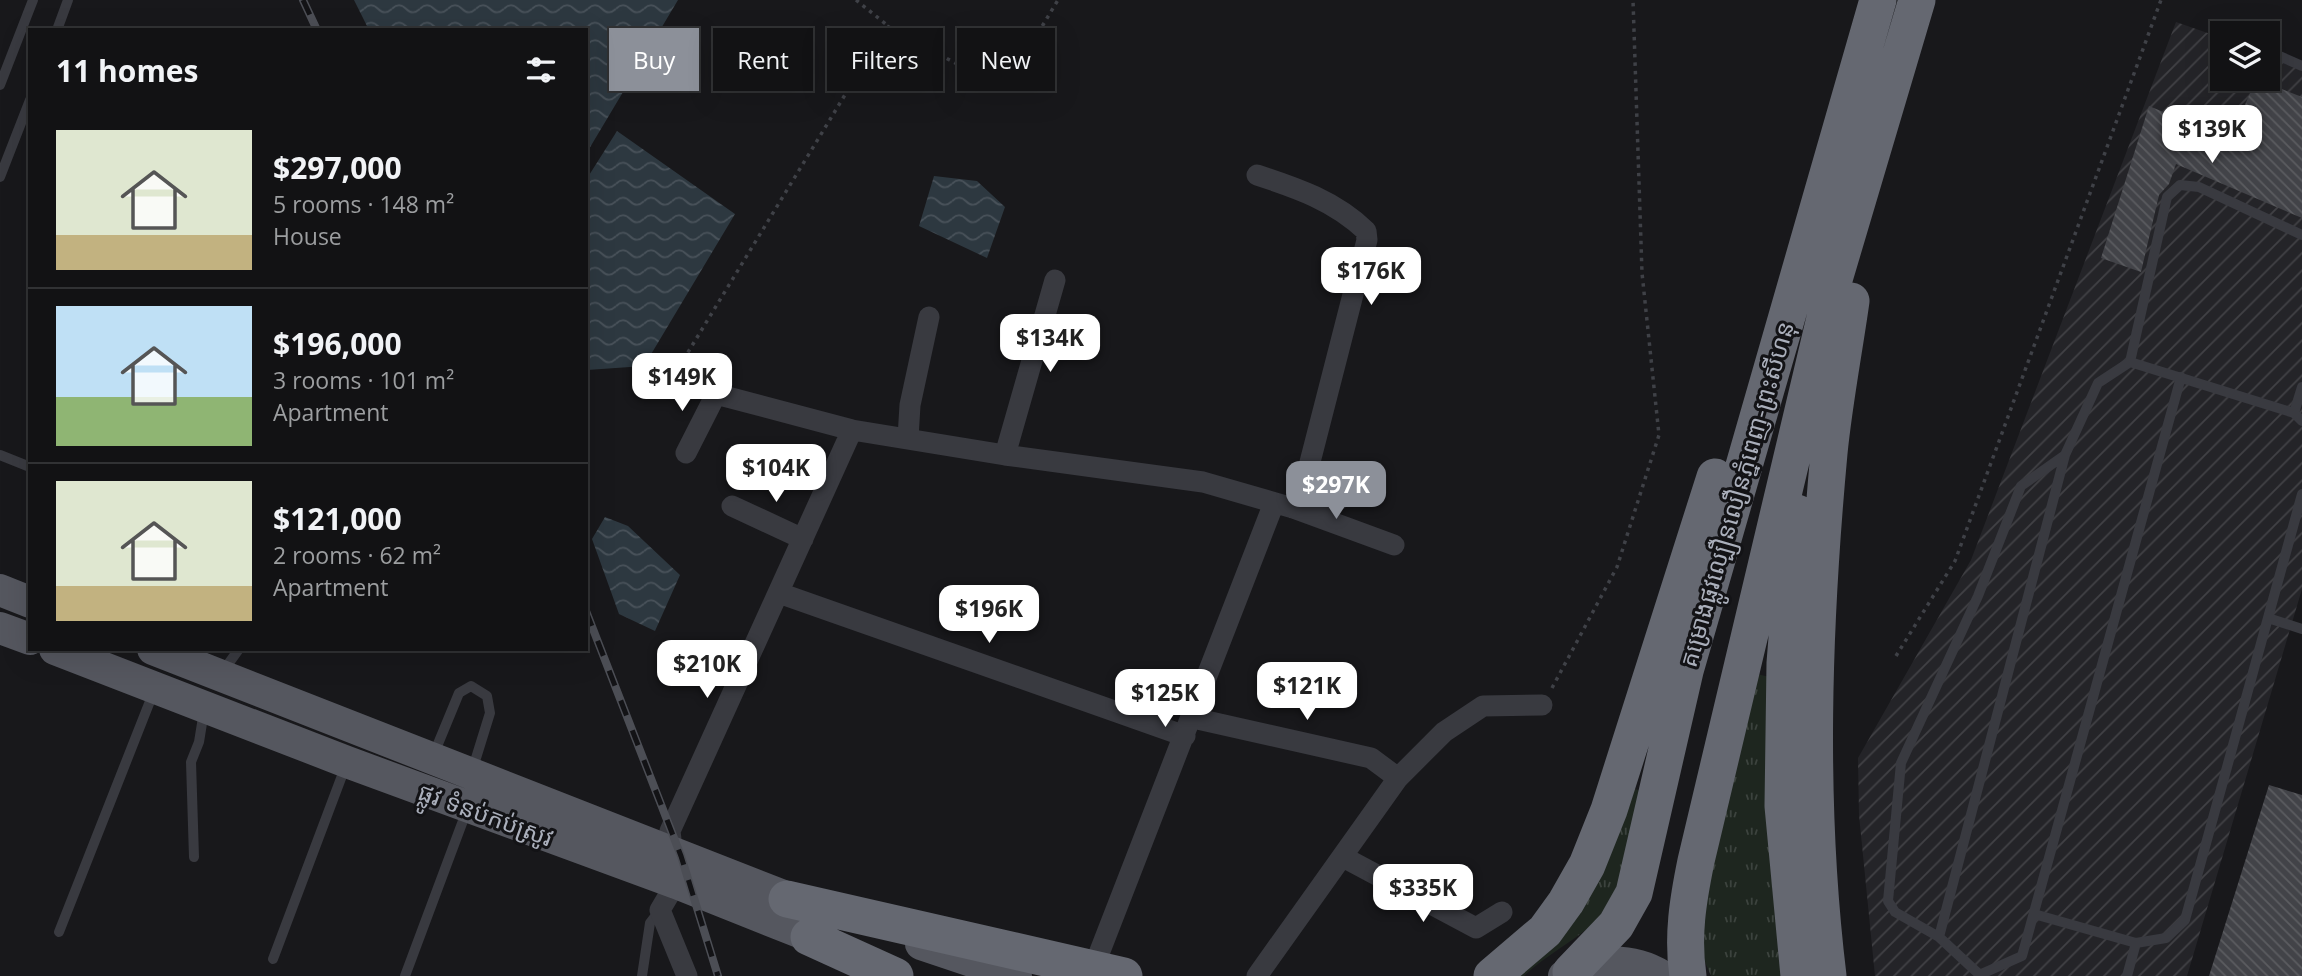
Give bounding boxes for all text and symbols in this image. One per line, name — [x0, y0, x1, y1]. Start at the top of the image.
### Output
map controls — [2210, 21, 2280, 91]
button: layers — [2210, 21, 2280, 91]
chip: Buy — [609, 28, 699, 91]
chip: Rent — [713, 28, 813, 91]
chip: Filters — [827, 28, 943, 91]
chip: New — [957, 28, 1055, 91]
text: 11 homes — [56, 50, 199, 91]
icon: filters — [522, 51, 560, 89]
pin: $139K — [2163, 106, 2261, 165]
text: $139K — [2178, 112, 2246, 144]
text: $297,000 — [273, 147, 402, 188]
icon: home — [112, 158, 196, 242]
text: 5 rooms · 148 m² — [273, 188, 454, 220]
text: House — [273, 220, 342, 252]
pin: $176K — [1322, 247, 1420, 307]
text: $176K — [1337, 254, 1405, 286]
pin: $134K — [1001, 314, 1099, 374]
street label: គម្រោងផ្លូវល្បឿនលឿនភ្នំពេញ-ព្រះសីហនុ — [1671, 317, 1808, 673]
text: $134K — [1016, 321, 1084, 353]
text: $196,000 — [273, 323, 402, 364]
icon: home — [112, 334, 196, 418]
pin: $149K — [633, 354, 731, 413]
text: $149K — [648, 360, 716, 392]
text: 3 rooms · 101 m² — [273, 364, 454, 396]
text: Apartment — [273, 396, 389, 428]
pin: $104K — [727, 444, 825, 504]
text: $104K — [742, 451, 810, 483]
pin: $297K — [1287, 462, 1385, 521]
text: $297K — [1302, 468, 1370, 500]
text: $121,000 — [273, 498, 402, 539]
icon: home — [112, 509, 196, 593]
text: 2 rooms · 62 m² — [273, 539, 441, 571]
text: Apartment — [273, 571, 389, 603]
pin: $196K — [940, 586, 1038, 645]
text: $196K — [955, 592, 1023, 624]
pin: $210K — [658, 640, 756, 700]
text: $210K — [673, 647, 741, 679]
pin: $121K — [1258, 662, 1356, 722]
text: $121K — [1273, 669, 1341, 701]
pin: $125K — [1116, 670, 1214, 729]
text: $125K — [1131, 676, 1199, 708]
street label: ផ្លូវ ទំនប់កប់ស្រូវ — [411, 774, 558, 860]
pin: $335K — [1374, 864, 1472, 924]
text: $335K — [1389, 871, 1457, 903]

